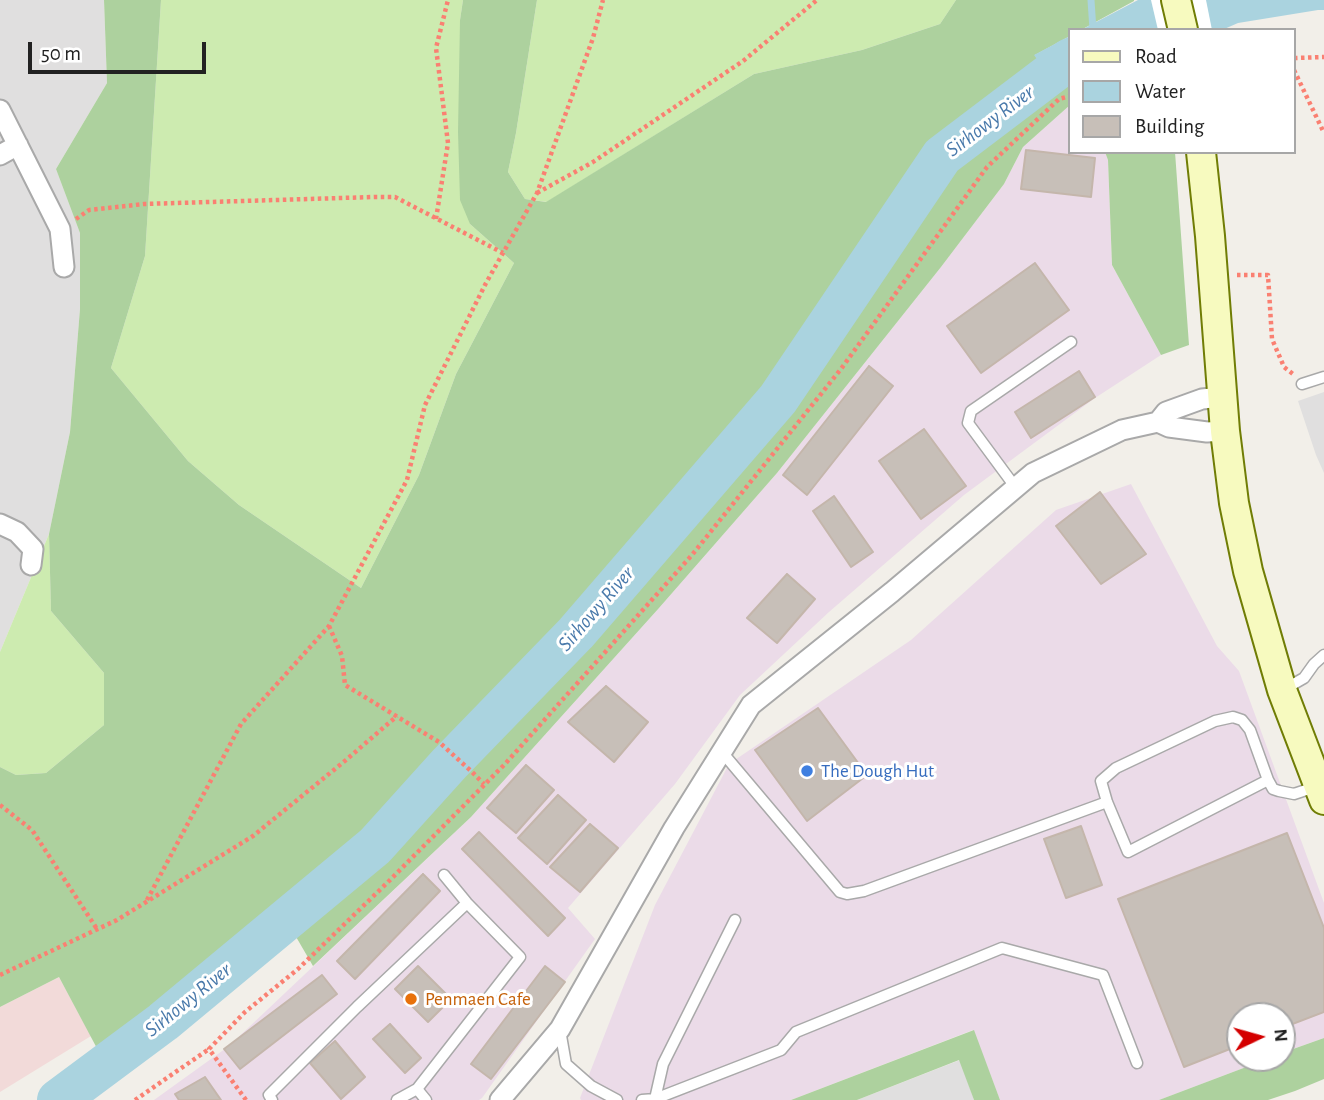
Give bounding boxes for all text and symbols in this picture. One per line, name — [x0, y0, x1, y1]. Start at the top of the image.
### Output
scale bar — [32, 28, 210, 72]
legend — [1068, 28, 1296, 154]
text: 50 m — [41, 43, 81, 64]
text: Road — [1135, 46, 1177, 67]
water label: Sirhowy River — [941, 80, 1039, 162]
text: Water — [1135, 81, 1185, 102]
text: Building — [1135, 116, 1204, 137]
water label: Sirhowy River — [552, 562, 640, 656]
place label: The Dough Hut — [821, 760, 934, 782]
marker: The Dough Hut — [799, 763, 815, 779]
water label: Sirhowy River — [140, 958, 236, 1042]
place label: Penmaen Cafe — [425, 988, 531, 1010]
marker: Penmaen Cafe — [403, 991, 419, 1007]
north arrow — [1226, 1002, 1296, 1072]
text: N — [1270, 1028, 1290, 1043]

